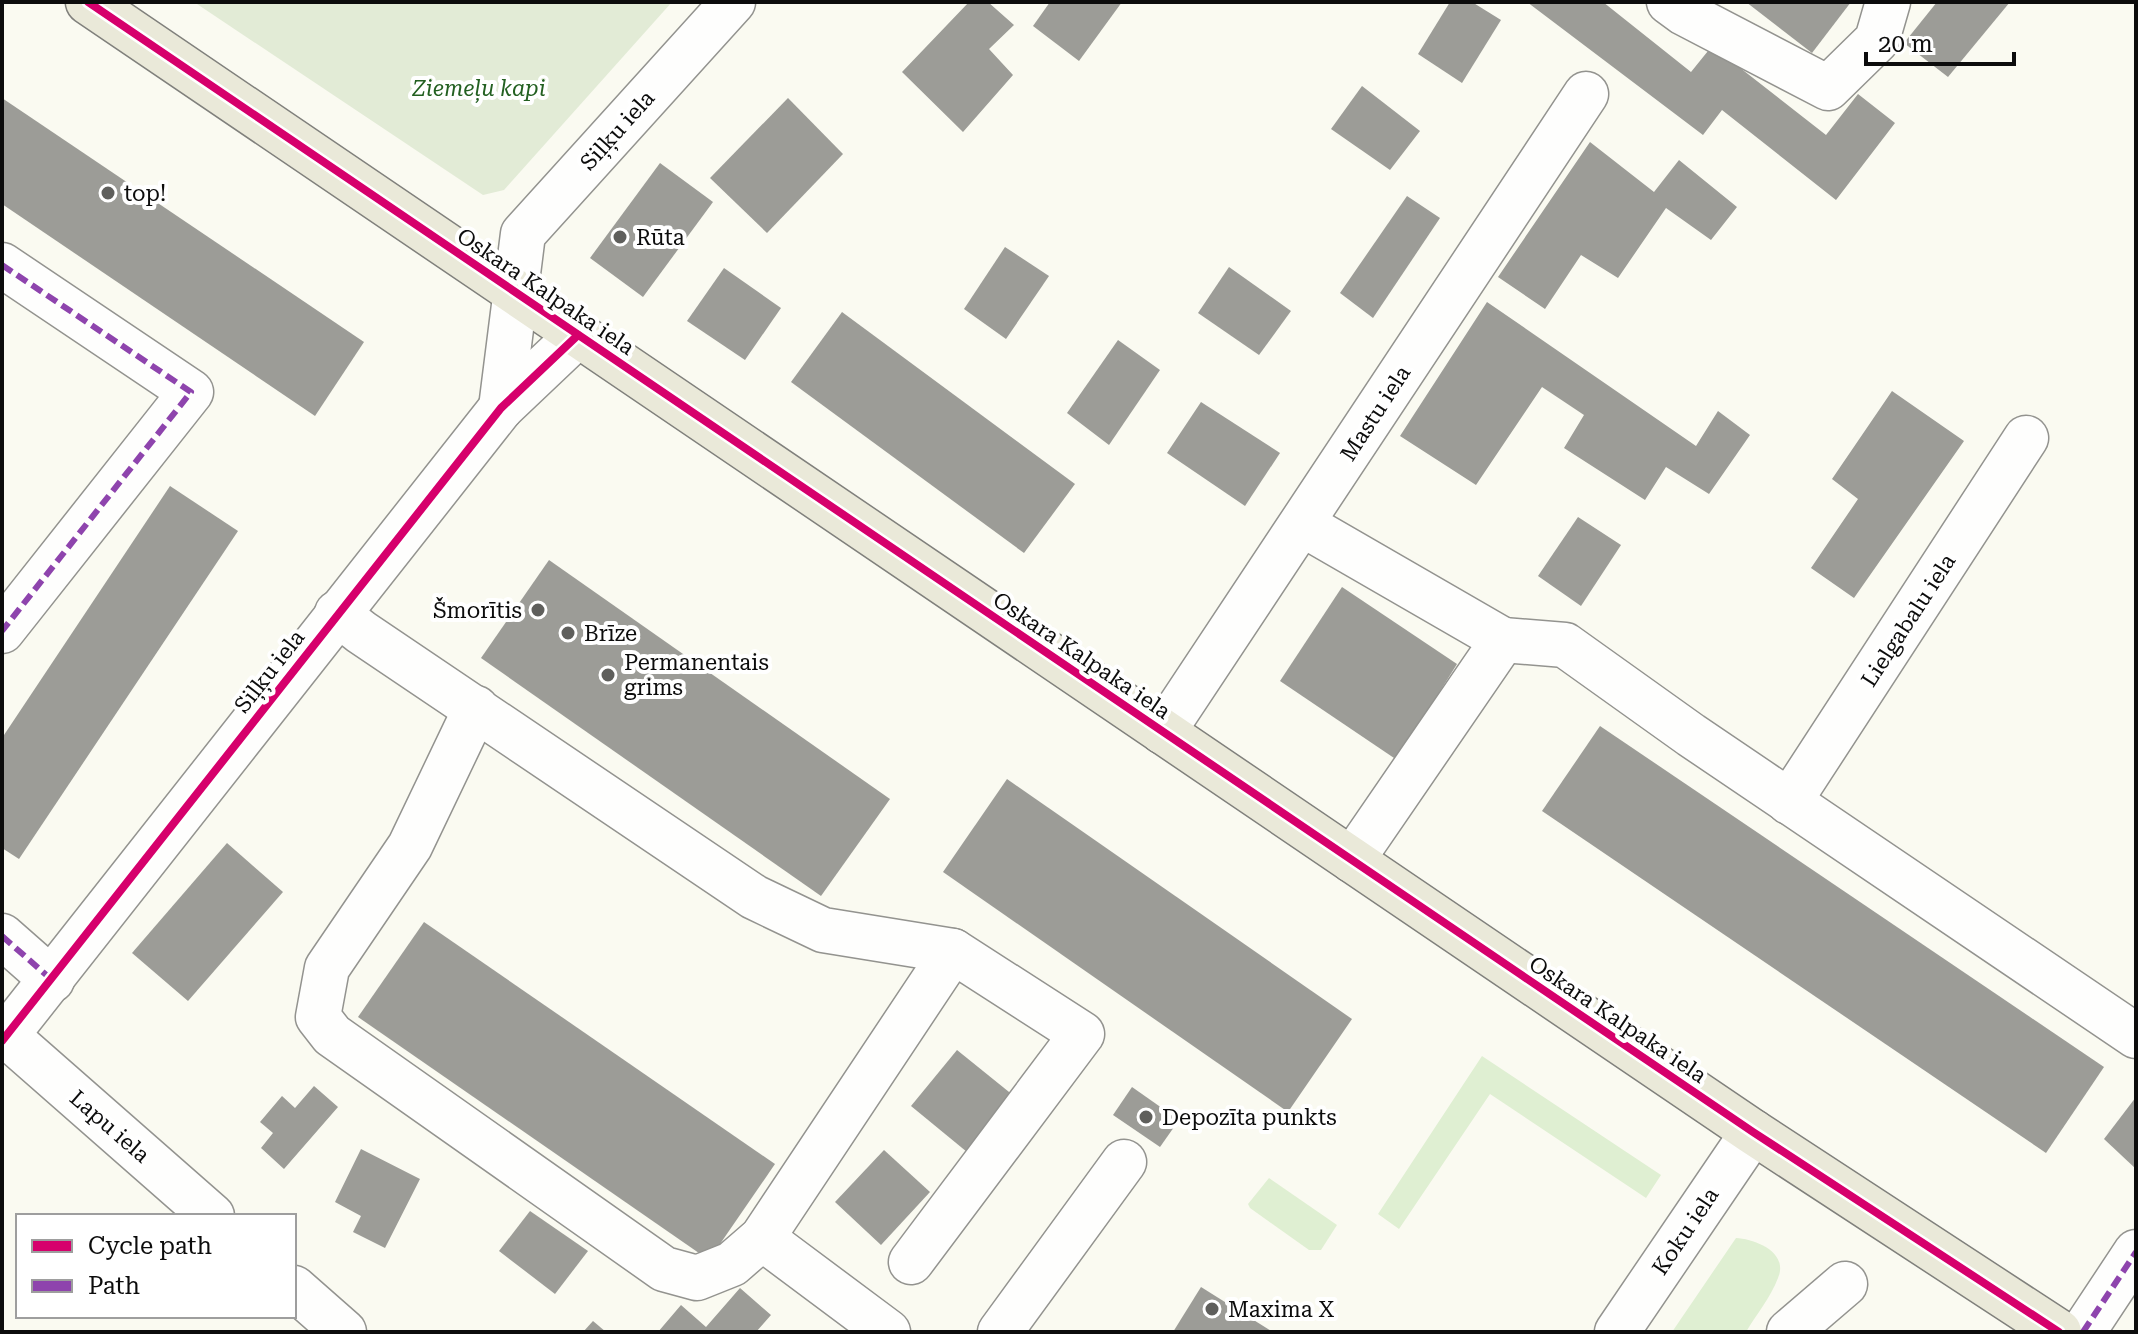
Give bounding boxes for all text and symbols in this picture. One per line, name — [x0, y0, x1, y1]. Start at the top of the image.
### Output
scale bar — [1866, 16, 2014, 66]
text: 20 m — [1878, 30, 1933, 58]
park label: Ziemeļu kapi — [411, 76, 546, 103]
street label: Siļķu iela — [575, 85, 661, 177]
place label: top! — [124, 181, 166, 206]
marker: top! — [99, 184, 117, 202]
street label: Oskara Kalpaka iela — [452, 223, 639, 360]
place label: Rūta — [636, 225, 685, 250]
marker: Rūta — [611, 228, 629, 246]
street label: Mastu iela — [1335, 361, 1415, 465]
street label: Lielgabalu iela — [1856, 549, 1961, 691]
street label: Oskara Kalpaka iela — [988, 587, 1175, 724]
place label: Šmorītis — [433, 597, 522, 623]
marker: Šmorītis — [529, 601, 547, 619]
place label: Brīze — [584, 621, 637, 646]
marker: Brīze — [559, 624, 577, 642]
street label: Siļķu iela — [229, 625, 311, 719]
place label: Permanentais grims — [624, 650, 769, 700]
marker: Permanentais grims — [599, 666, 617, 684]
street label: Oskara Kalpaka iela — [1524, 951, 1711, 1088]
street label: Lapu iela — [65, 1085, 155, 1168]
place label: Depozīta punkts — [1162, 1105, 1337, 1130]
marker: Depozīta punkts — [1137, 1108, 1155, 1126]
street label: Koku iela — [1647, 1183, 1724, 1280]
legend — [16, 1214, 296, 1318]
text: Cycle path — [88, 1232, 212, 1260]
text: Path — [88, 1272, 140, 1300]
place label: Maxima X — [1228, 1297, 1335, 1322]
marker: Maxima X — [1203, 1300, 1221, 1318]

